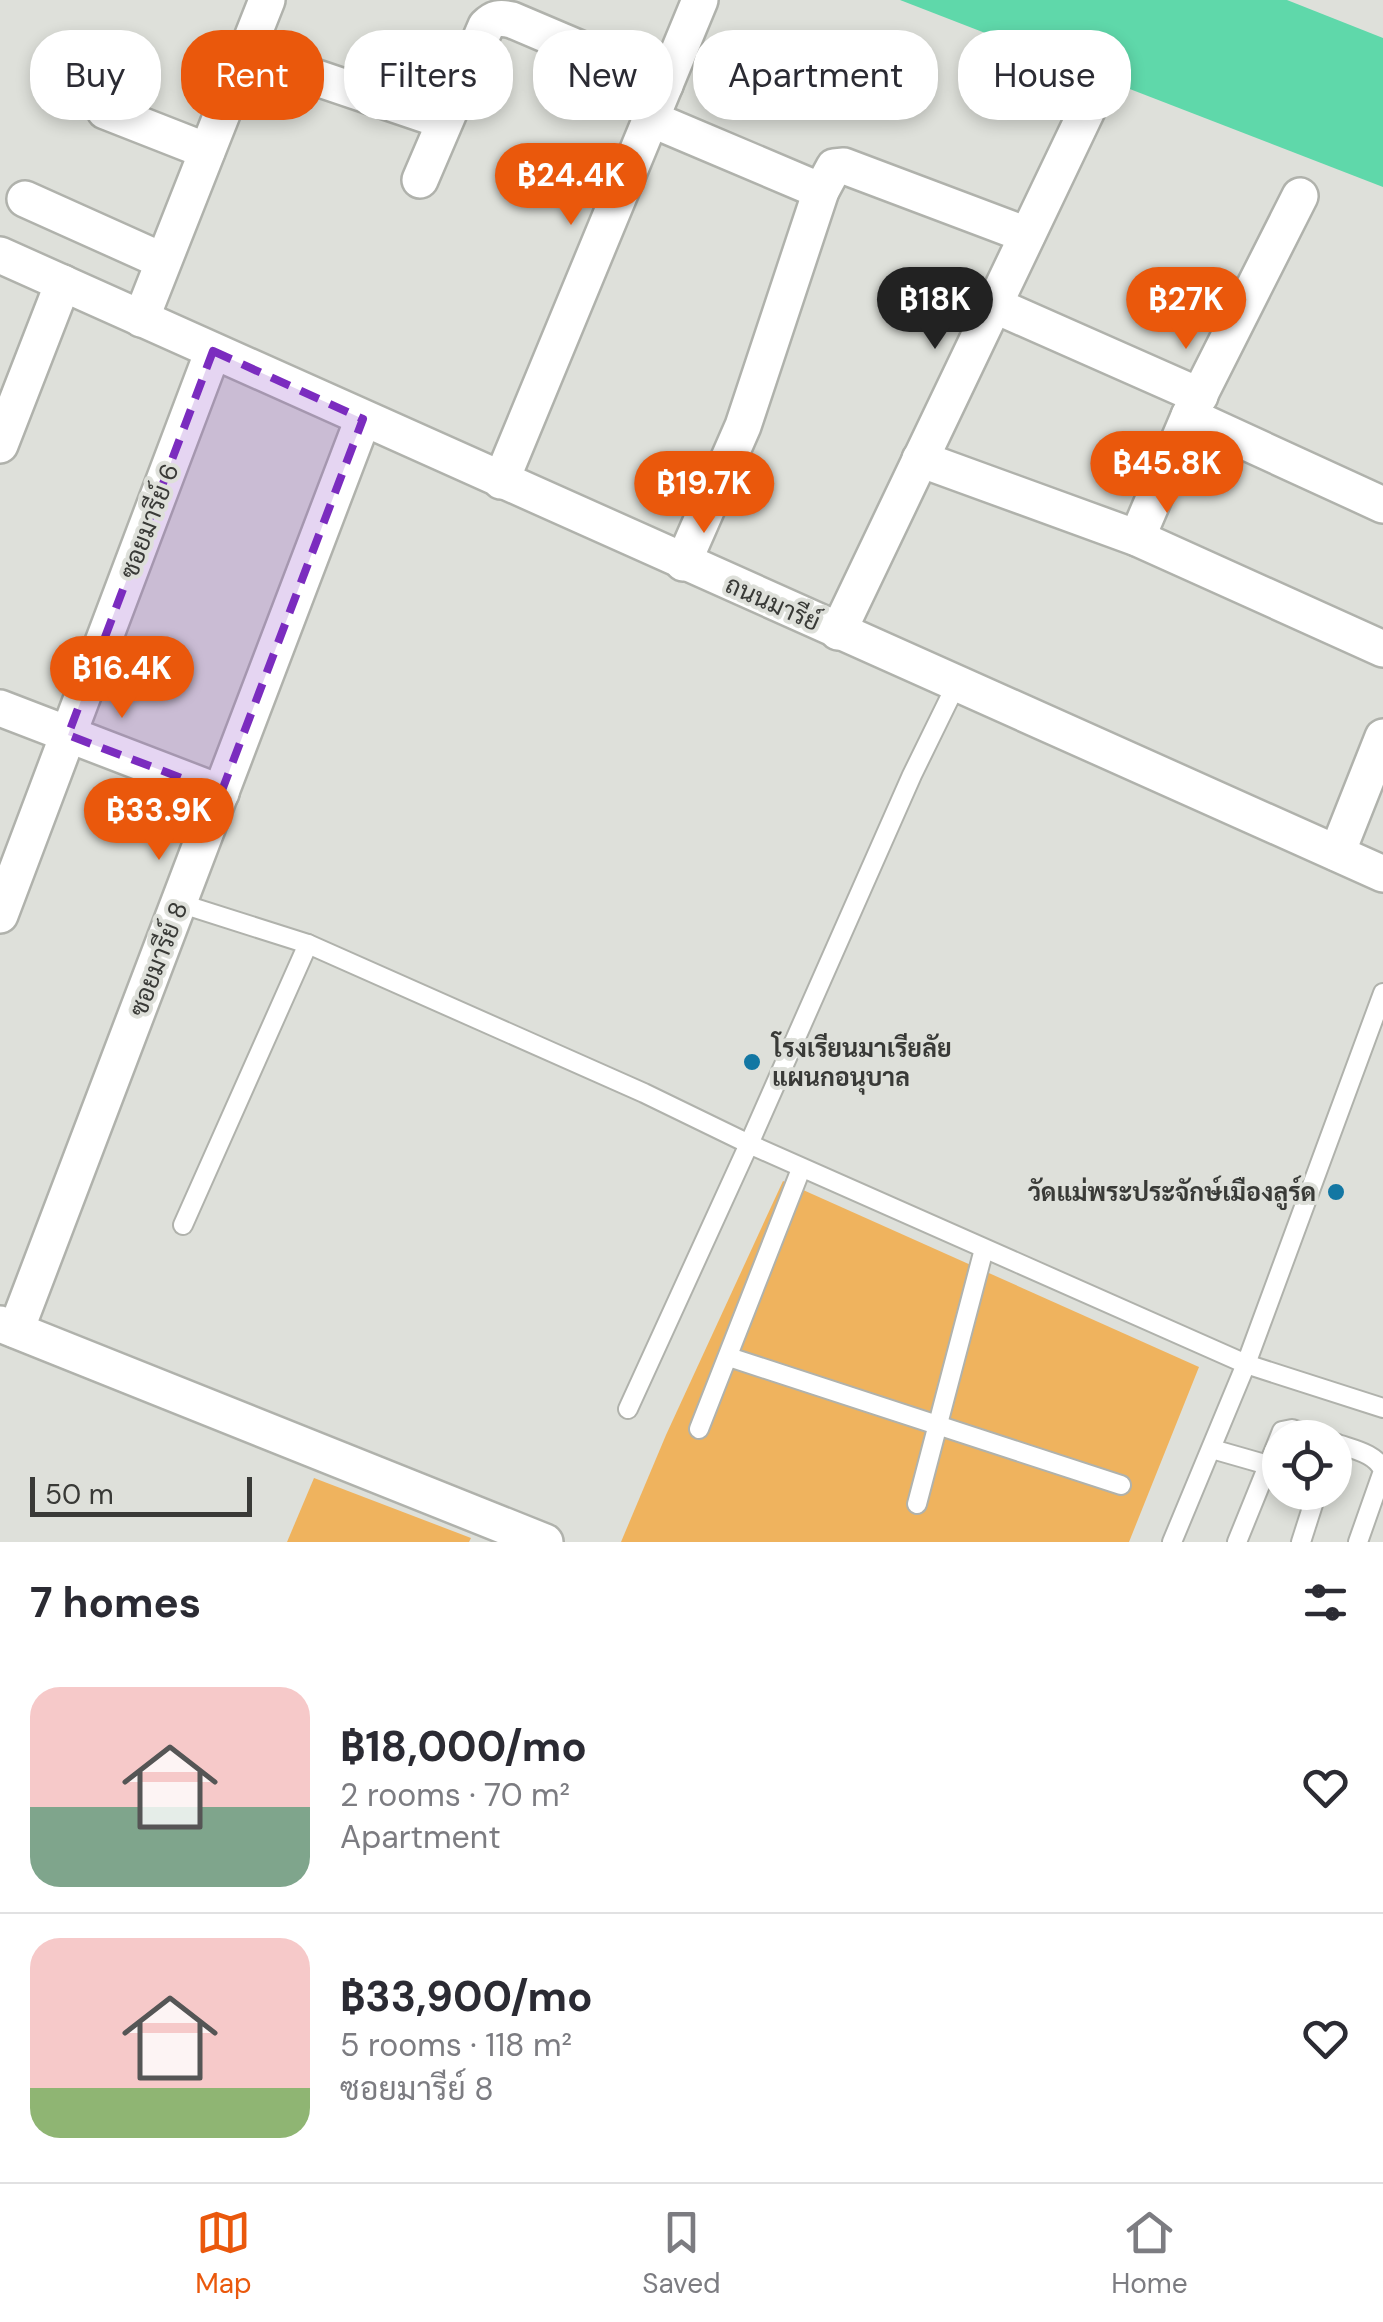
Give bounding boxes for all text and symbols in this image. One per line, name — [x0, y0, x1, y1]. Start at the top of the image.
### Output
chip: Buy — [30, 30, 161, 120]
chip: Rent — [181, 30, 324, 120]
chip: Filters — [344, 30, 513, 120]
chip: New — [533, 30, 673, 120]
chip: Apartment — [693, 30, 938, 120]
chip: House — [958, 30, 1131, 120]
pin: ฿24.4K — [490, 143, 652, 228]
text: ฿24.4K — [517, 154, 625, 196]
pin: ฿18K — [876, 267, 994, 352]
pin: ฿27K — [1127, 267, 1245, 352]
text: ฿18K — [899, 278, 971, 320]
text: ฿27K — [1148, 278, 1224, 320]
pin: ฿45.8K — [1086, 431, 1248, 516]
text: ฿45.8K — [1112, 442, 1222, 484]
pin: ฿19.7K — [623, 451, 785, 536]
street label: ซอยมารีย์ 6 — [112, 459, 186, 583]
text: ฿19.7K — [656, 462, 752, 504]
street label: ถนนมารีย์ — [720, 567, 826, 639]
pin: ฿16.4K — [41, 636, 203, 721]
text: ฿16.4K — [72, 647, 172, 689]
pin: ฿33.9K — [78, 778, 240, 863]
text: ฿33.9K — [106, 789, 212, 831]
street label: ซอยมารีย์ 8 — [121, 897, 195, 1021]
place label: โรงเรียนมาเรียลัย แผนกอนุบาล — [770, 1031, 952, 1095]
marker: โรงเรียนมาเรียลัย แผนกอนุบาล — [741, 1051, 763, 1073]
place label: วัดแม่พระประจักษ์เมืองลูร์ด — [1028, 1175, 1316, 1210]
marker: วัดแม่พระประจักษ์เมืองลูร์ด — [1325, 1181, 1347, 1203]
map controls — [1262, 1420, 1352, 1510]
button: locate — [1262, 1420, 1352, 1510]
scale bar — [30, 1472, 252, 1516]
text: 50 m — [45, 1476, 114, 1513]
text: 7 homes — [30, 1575, 201, 1630]
icon: filters — [1298, 1575, 1353, 1630]
text: ฿18,000/mo — [340, 1719, 587, 1774]
icon: home — [110, 1727, 230, 1847]
icon: heart — [1298, 1760, 1353, 1815]
text: 2 rooms · 70 m² — [340, 1774, 570, 1816]
text: Apartment — [340, 1816, 501, 1858]
text: ฿33,900/mo — [340, 1969, 593, 2024]
icon: home — [110, 1978, 230, 2098]
icon: heart — [1298, 2011, 1353, 2066]
text: 5 rooms · 118 m² — [340, 2024, 572, 2066]
text: ซอยมารีย์ 8 — [340, 2068, 494, 2110]
tab: Map — [195, 2205, 252, 2302]
tab: Saved — [642, 2205, 721, 2302]
tab: Home — [1111, 2205, 1188, 2302]

